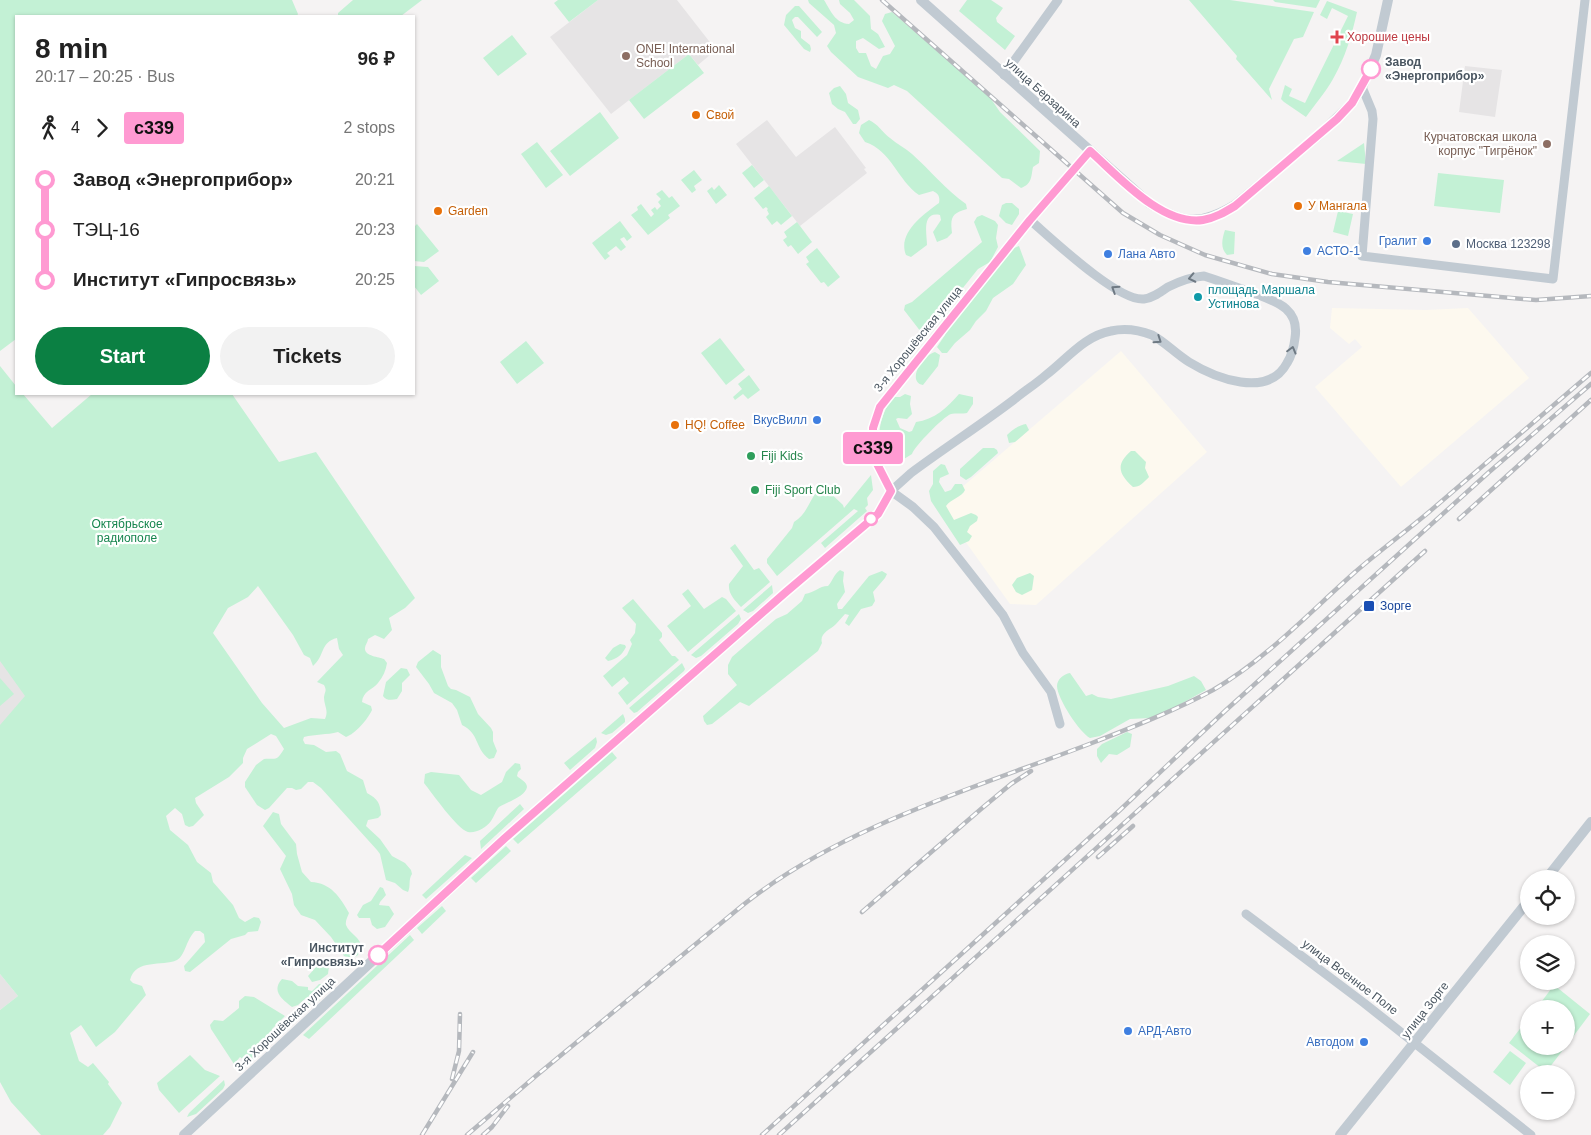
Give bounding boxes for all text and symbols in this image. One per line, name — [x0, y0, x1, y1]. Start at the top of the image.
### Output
place label: Хорошие цены — [1347, 30, 1430, 44]
marker: Хорошие цены — [1331, 31, 1343, 43]
text: 8 min — [35, 33, 108, 64]
place label: ONE! International School — [636, 42, 735, 70]
text: 96 ₽ — [358, 48, 395, 69]
marker: ONE! International School — [620, 50, 632, 62]
place label: Завод «Энергоприбор» — [1385, 55, 1485, 83]
street label: улица Берзарина — [1003, 56, 1084, 131]
marker: Завод «Энергоприбор» — [1361, 59, 1381, 79]
text: 20:17 – 20:25 · Bus — [35, 68, 175, 85]
place label: Свой — [706, 108, 734, 122]
marker: Свой — [690, 109, 702, 121]
icon: walk — [35, 114, 63, 142]
icon: forward — [88, 114, 116, 142]
text: с339 — [134, 118, 174, 138]
text: 4 — [71, 119, 80, 136]
text: 2 stops — [343, 119, 395, 136]
place label: Курчатовская школа корпус "Тигрёнок" — [1424, 130, 1537, 158]
marker: Курчатовская школа корпус "Тигрёнок" — [1541, 138, 1553, 150]
text: Завод «Энергоприбор» — [73, 169, 293, 190]
text: 20:21 — [355, 171, 395, 188]
place label: У Мангала — [1308, 199, 1367, 213]
marker: У Мангала — [1292, 200, 1304, 212]
place label: Garden — [448, 204, 488, 218]
marker: Garden — [432, 205, 444, 217]
text: ТЭЦ-16 — [73, 219, 140, 240]
text: 20:23 — [355, 221, 395, 238]
place label: Гралит — [1379, 234, 1418, 248]
marker: Гралит — [1421, 235, 1433, 247]
place label: Москва 123298 — [1466, 237, 1551, 251]
marker: Москва 123298 — [1450, 238, 1462, 250]
place label: АСТО-1 — [1317, 244, 1360, 258]
marker: АСТО-1 — [1301, 245, 1313, 257]
place label: Лана Авто — [1118, 247, 1176, 261]
marker: Лана Авто — [1102, 248, 1114, 260]
text: Институт «Гипросвязь» — [73, 269, 297, 290]
text: 20:25 — [355, 271, 395, 288]
one-way arrow — [1187, 272, 1196, 283]
street label: 3-я Хорошёвская улица — [871, 283, 965, 395]
place label: площадь Маршала Устинова — [1208, 283, 1315, 311]
one-way arrow — [1112, 285, 1121, 295]
marker: площадь Маршала Устинова — [1192, 291, 1204, 303]
button: Start — [35, 327, 210, 385]
button: Tickets — [220, 327, 395, 385]
one-way arrow — [1152, 334, 1162, 343]
one-way arrow — [1287, 346, 1297, 354]
place label: ВкусВилл — [753, 413, 807, 427]
marker: ВкусВилл — [811, 414, 823, 426]
place label: HQ! Coffee — [685, 418, 745, 432]
marker: HQ! Coffee — [669, 419, 681, 431]
line badge: с339 — [838, 432, 908, 464]
text: с339 — [853, 438, 893, 458]
place label: Fiji Kids — [761, 449, 803, 463]
marker: Fiji Kids — [745, 450, 757, 462]
place label: Fiji Sport Club — [765, 483, 841, 497]
marker: Fiji Sport Club — [749, 484, 761, 496]
unlabelled marker — [864, 512, 878, 526]
park label: Октябрьское радиополе — [91, 517, 163, 545]
marker: Зорге — [1362, 599, 1376, 613]
place label: Зорге — [1380, 599, 1412, 613]
map controls — [1520, 870, 1575, 1120]
button: locate — [1520, 870, 1575, 925]
button: layers — [1520, 935, 1575, 990]
street label: улица Военное Поле — [1299, 936, 1401, 1018]
place label: Институт «Гипросвязь» — [281, 941, 364, 969]
marker: Институт «Гипросвязь» — [368, 945, 388, 965]
street label: 3-я Хорошёвская улица — [232, 974, 338, 1074]
street label: улица Зорге — [1399, 979, 1452, 1041]
button: + — [1520, 1000, 1575, 1055]
place label: АРД-Авто — [1138, 1024, 1192, 1038]
marker: АРД-Авто — [1122, 1025, 1134, 1037]
place label: Автодом — [1306, 1035, 1354, 1049]
marker: Автодом — [1358, 1036, 1370, 1048]
button: − — [1520, 1065, 1575, 1120]

